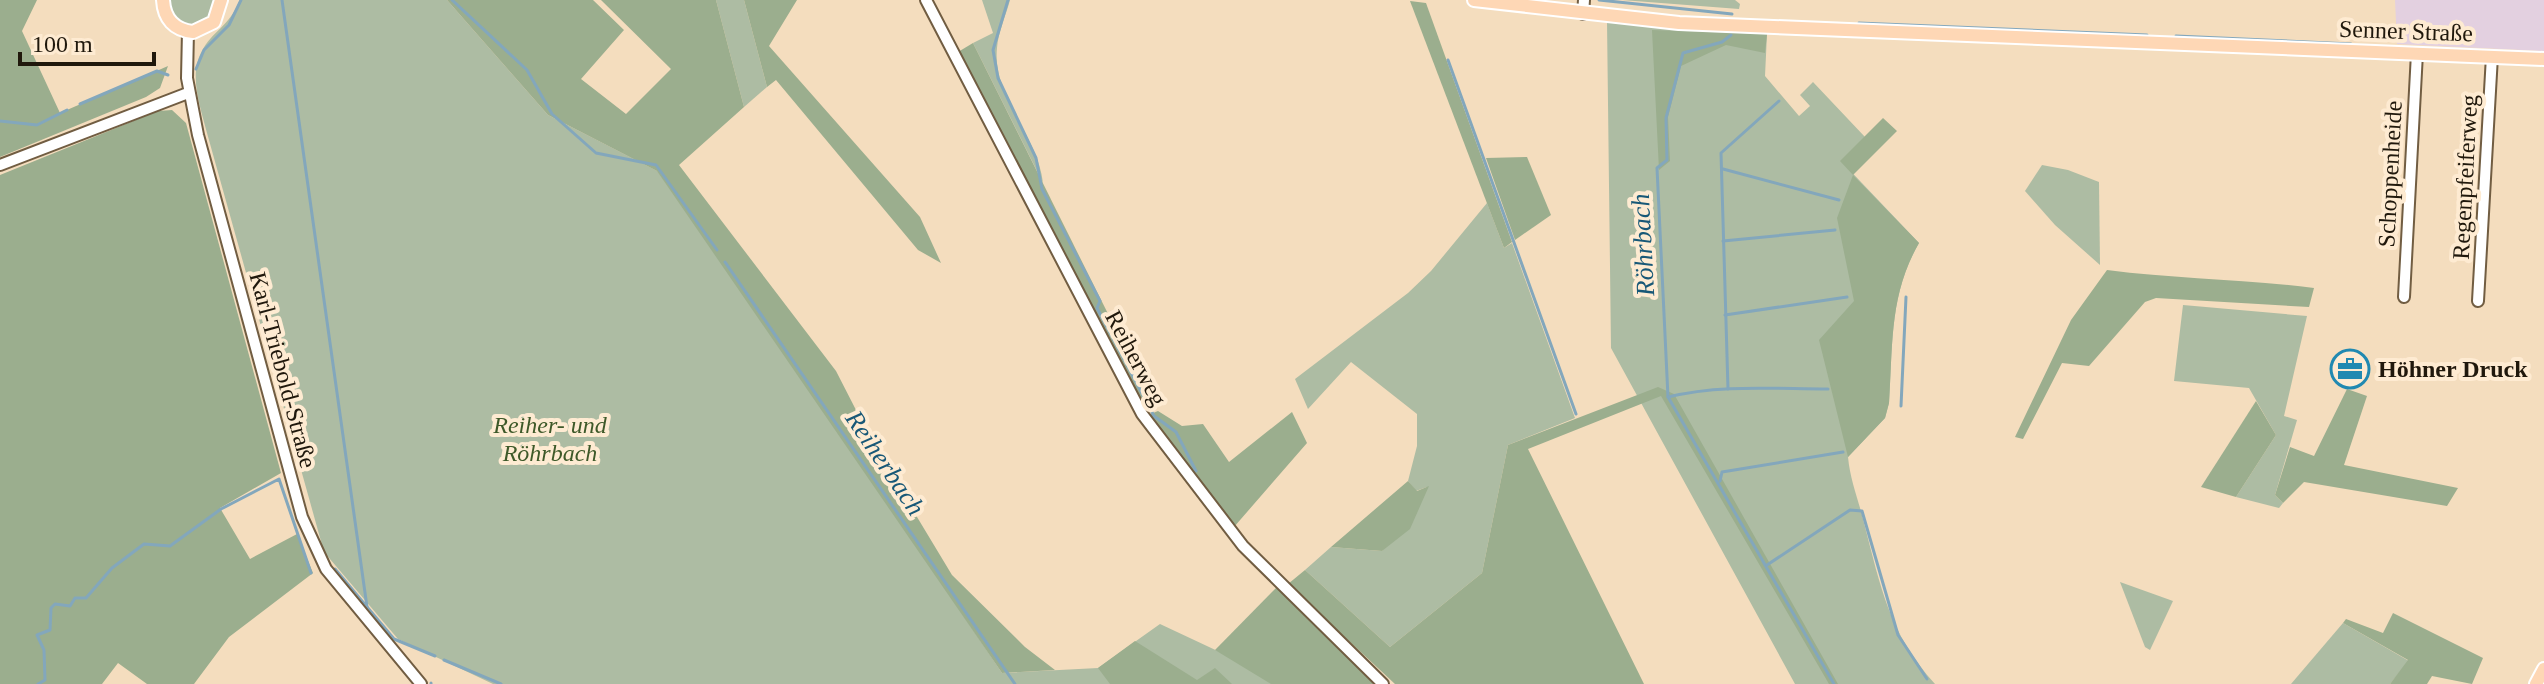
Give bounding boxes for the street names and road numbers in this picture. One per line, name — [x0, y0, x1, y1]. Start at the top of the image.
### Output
street label: Senner Straße — [2339, 16, 2473, 46]
street label: Regenpfeiferweg — [2448, 94, 2482, 260]
street label: Schoppenheide — [2373, 100, 2407, 248]
street label: Karl-Triebold-Straße — [244, 269, 322, 471]
street label: Reiherweg — [1100, 306, 1172, 410]

